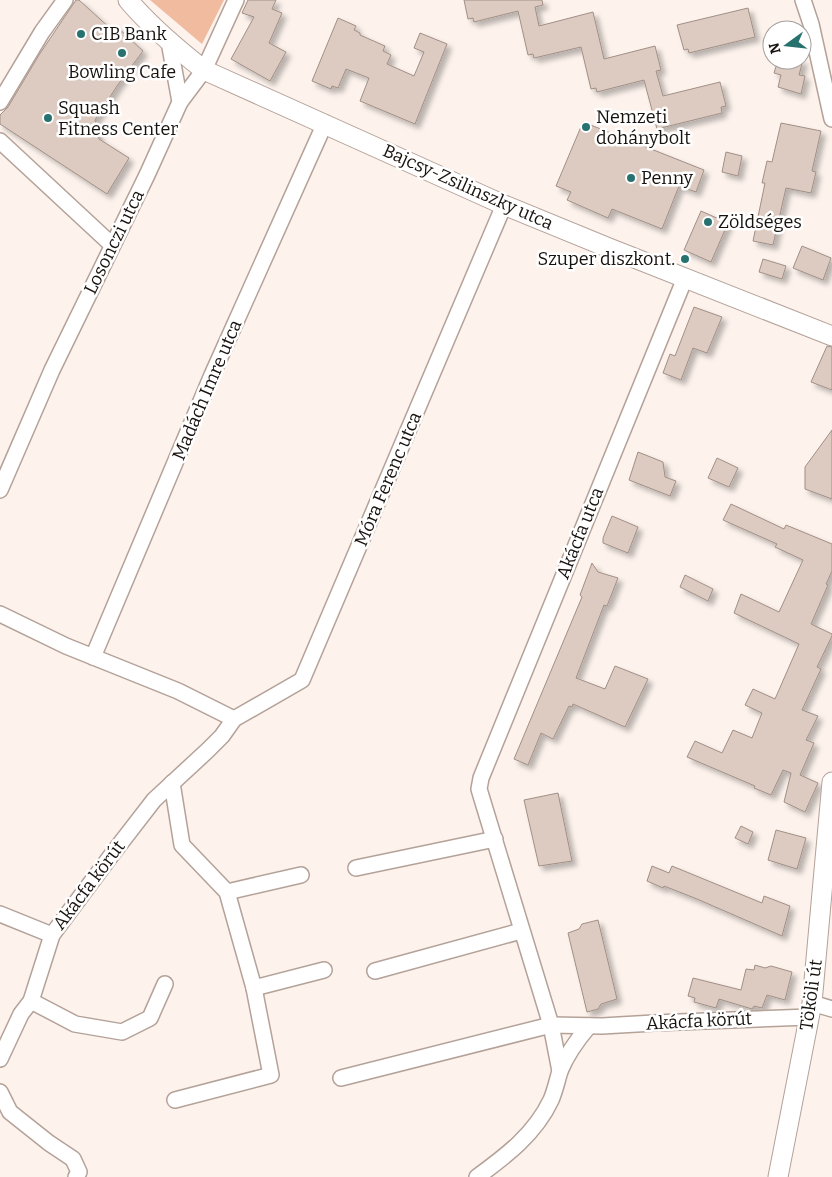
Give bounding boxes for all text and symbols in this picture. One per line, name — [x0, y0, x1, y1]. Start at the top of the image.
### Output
north arrow — [762, 20, 812, 70]
place label: CIB Bank — [91, 23, 168, 45]
marker: CIB Bank — [75, 28, 87, 40]
text: N — [765, 41, 785, 56]
marker: Bowling Cafe — [116, 47, 128, 59]
place label: Bowling Cafe — [68, 61, 176, 83]
place label: Squash Fitness Center — [58, 97, 178, 140]
place label: Nemzeti dohánybolt — [596, 106, 691, 149]
marker: Squash Fitness Center — [42, 112, 54, 124]
marker: Nemzeti dohánybolt — [580, 121, 592, 133]
street label: Bajcsy-Zsilinszky utca — [379, 139, 557, 235]
place label: Penny — [641, 167, 694, 189]
marker: Penny — [625, 172, 637, 184]
street label: Losonczi utca — [79, 186, 149, 298]
place label: Zöldséges — [718, 211, 802, 233]
marker: Zöldséges — [702, 216, 714, 228]
place label: Szuper diszkont. — [537, 248, 675, 270]
marker: Szuper diszkont. — [679, 253, 691, 265]
street label: Madách Imre utca — [168, 316, 247, 463]
street label: Móra Ferenc utca — [350, 408, 426, 550]
street label: Akácfa utca — [552, 484, 608, 582]
street label: Akácfa körút — [48, 836, 130, 934]
street label: Tököli út — [795, 957, 827, 1032]
street label: Akácfa körút — [645, 1007, 753, 1035]

